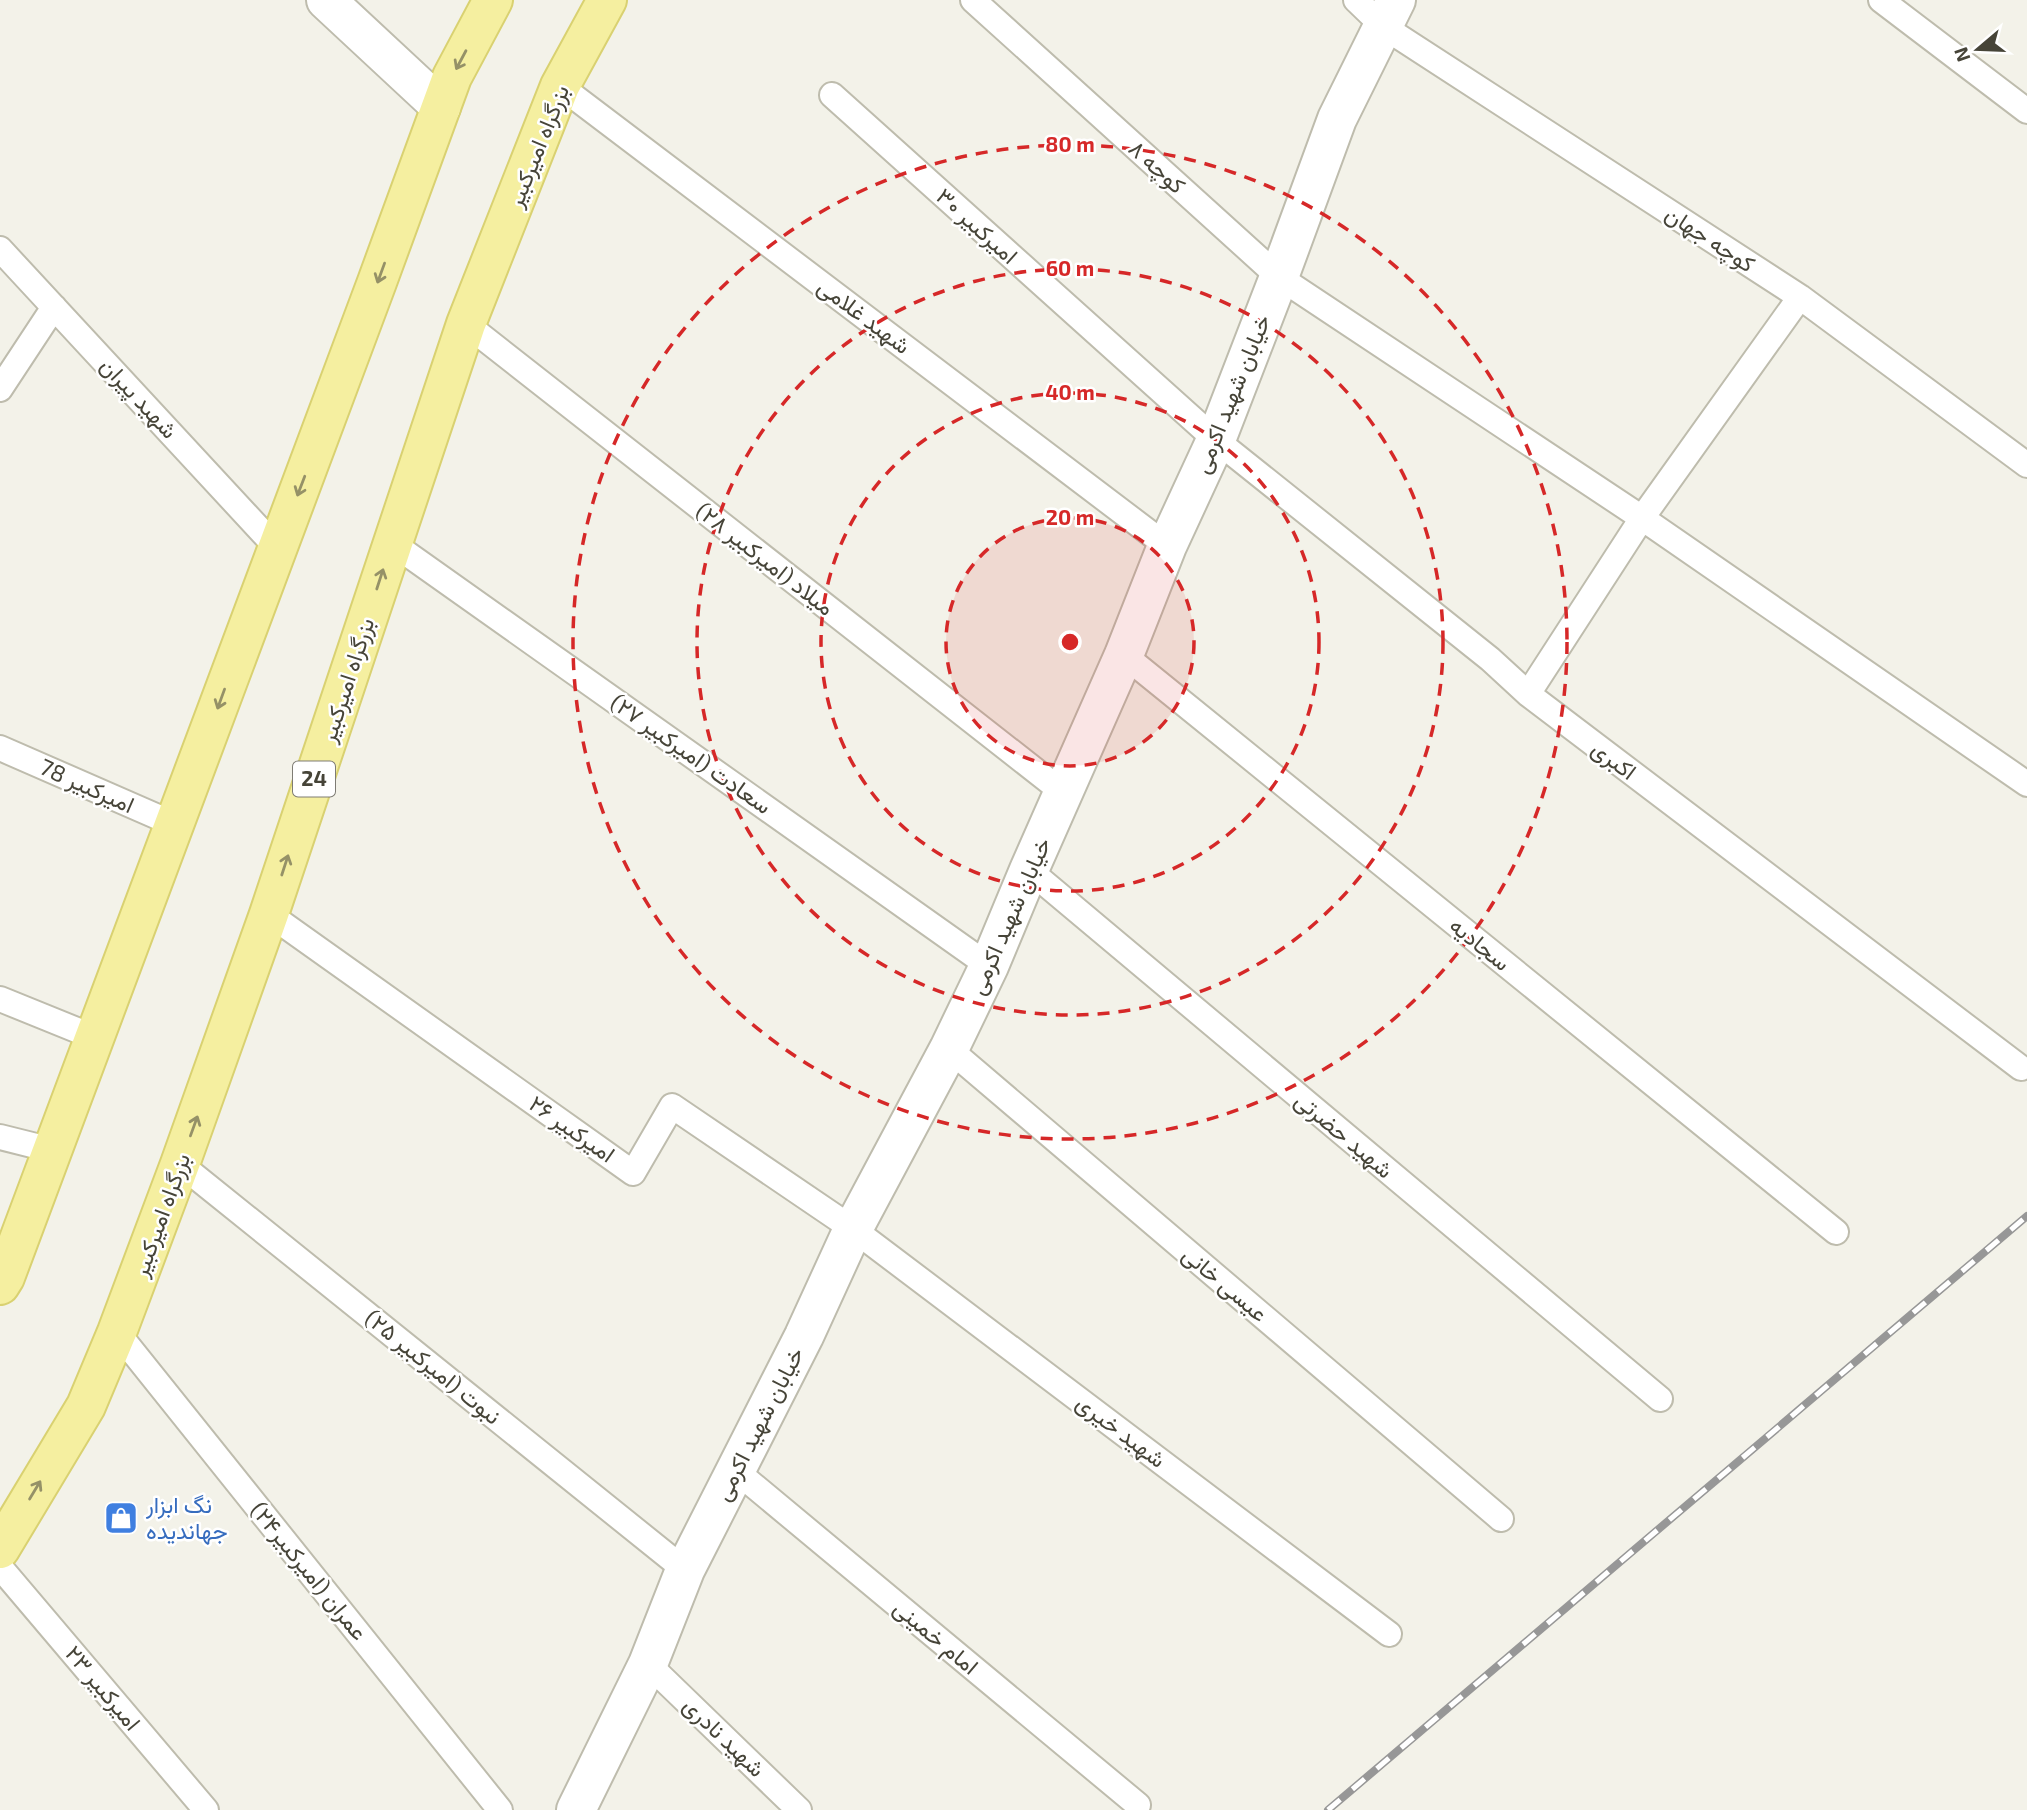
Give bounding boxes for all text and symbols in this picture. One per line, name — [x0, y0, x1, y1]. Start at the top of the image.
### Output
north arrow — [1943, 14, 2013, 84]
text: N — [1948, 44, 1975, 65]
one-way arrow — [454, 49, 467, 70]
street label: بزرگراه امیرکبیر — [499, 80, 576, 213]
text: 80 m — [1045, 131, 1095, 156]
street label: کوچه ۸ — [1122, 134, 1192, 201]
street label: امیرکبیر ۳۰ — [930, 182, 1024, 270]
street label: کوچه جهان — [1659, 199, 1761, 280]
text: 60 m — [1046, 255, 1094, 280]
one-way arrow — [373, 261, 386, 283]
street label: شهید غلامی — [812, 271, 916, 361]
street label: خیابان شهید اکرمی — [1186, 310, 1278, 478]
street label: شهید پیران — [93, 351, 184, 446]
text: 40 m — [1045, 379, 1095, 404]
one-way arrow — [293, 474, 306, 496]
street label: میلاد (امیرکبیر ۲۸) — [690, 496, 840, 622]
text: 20 m — [1046, 504, 1094, 529]
one-way arrow — [374, 568, 387, 590]
street label: بزرگراه امیرکبیر — [312, 614, 381, 747]
centre of rings — [1058, 630, 1082, 654]
one-way arrow — [214, 687, 226, 709]
street label: سعادت (امیرکبیر ۲۷) — [604, 687, 778, 821]
street label: اکبری — [1586, 733, 1642, 787]
street label: امیرکبیر 78 — [35, 752, 139, 820]
road number: 24 — [293, 762, 335, 796]
street label: خیابان شهید اکرمی — [962, 833, 1058, 999]
one-way arrow — [280, 854, 292, 876]
street label: سجادیه — [1445, 910, 1517, 976]
street label: شهید حضرتی — [1288, 1085, 1400, 1185]
street label: امیرکبیر ۲۶ — [523, 1089, 621, 1169]
one-way arrow — [189, 1115, 201, 1137]
street label: بزرگراه امیرکبیر — [124, 1149, 197, 1282]
street label: عیسی خانی — [1177, 1239, 1274, 1328]
street label: نبوت (امیرکبیر ۲۵) — [359, 1303, 507, 1431]
street label: خیابان شهید اکرمی — [707, 1342, 811, 1506]
street label: شهید خیری — [1070, 1387, 1172, 1475]
one-way arrow — [29, 1481, 43, 1501]
place label: نگ ابزار جهاندیده — [145, 1490, 228, 1546]
street label: عمران (امیرکبیر۲۴) — [244, 1496, 374, 1646]
shop icon: نگ ابزار جهاندیده — [102, 1499, 140, 1537]
street label: امام خمینی — [887, 1593, 985, 1681]
street label: امیرکبیر ۲۳ — [59, 1639, 147, 1737]
street label: شهید نادری — [677, 1690, 771, 1784]

